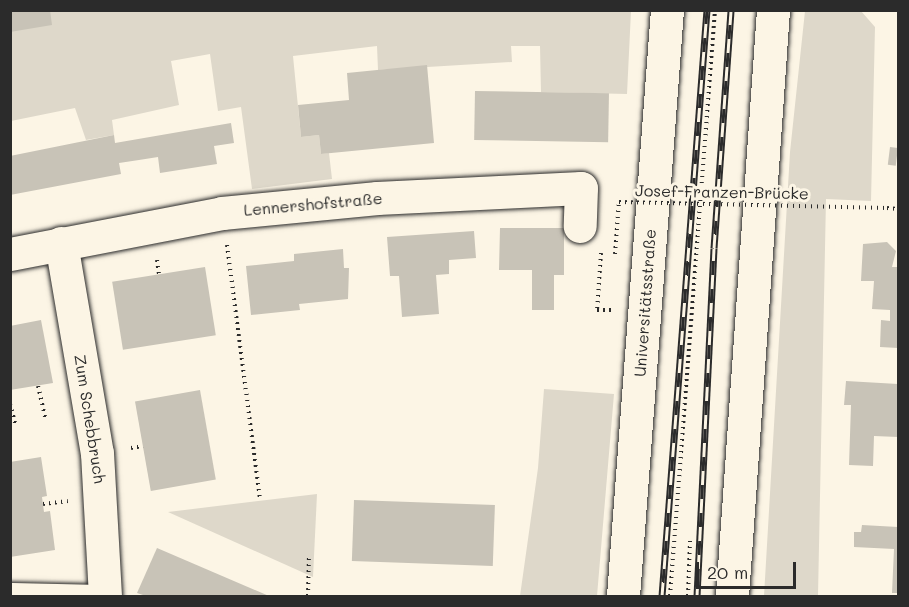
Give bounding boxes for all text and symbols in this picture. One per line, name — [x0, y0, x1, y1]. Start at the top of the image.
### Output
street label: Josef-Franzen-Brücke — [635, 181, 809, 203]
street label: Lennershofstraße — [243, 188, 383, 220]
street label: Universitätsstraße — [630, 228, 660, 378]
street label: Zum Schebbruch — [70, 353, 110, 485]
scale bar — [699, 550, 800, 588]
text: 20 m — [707, 560, 748, 584]

